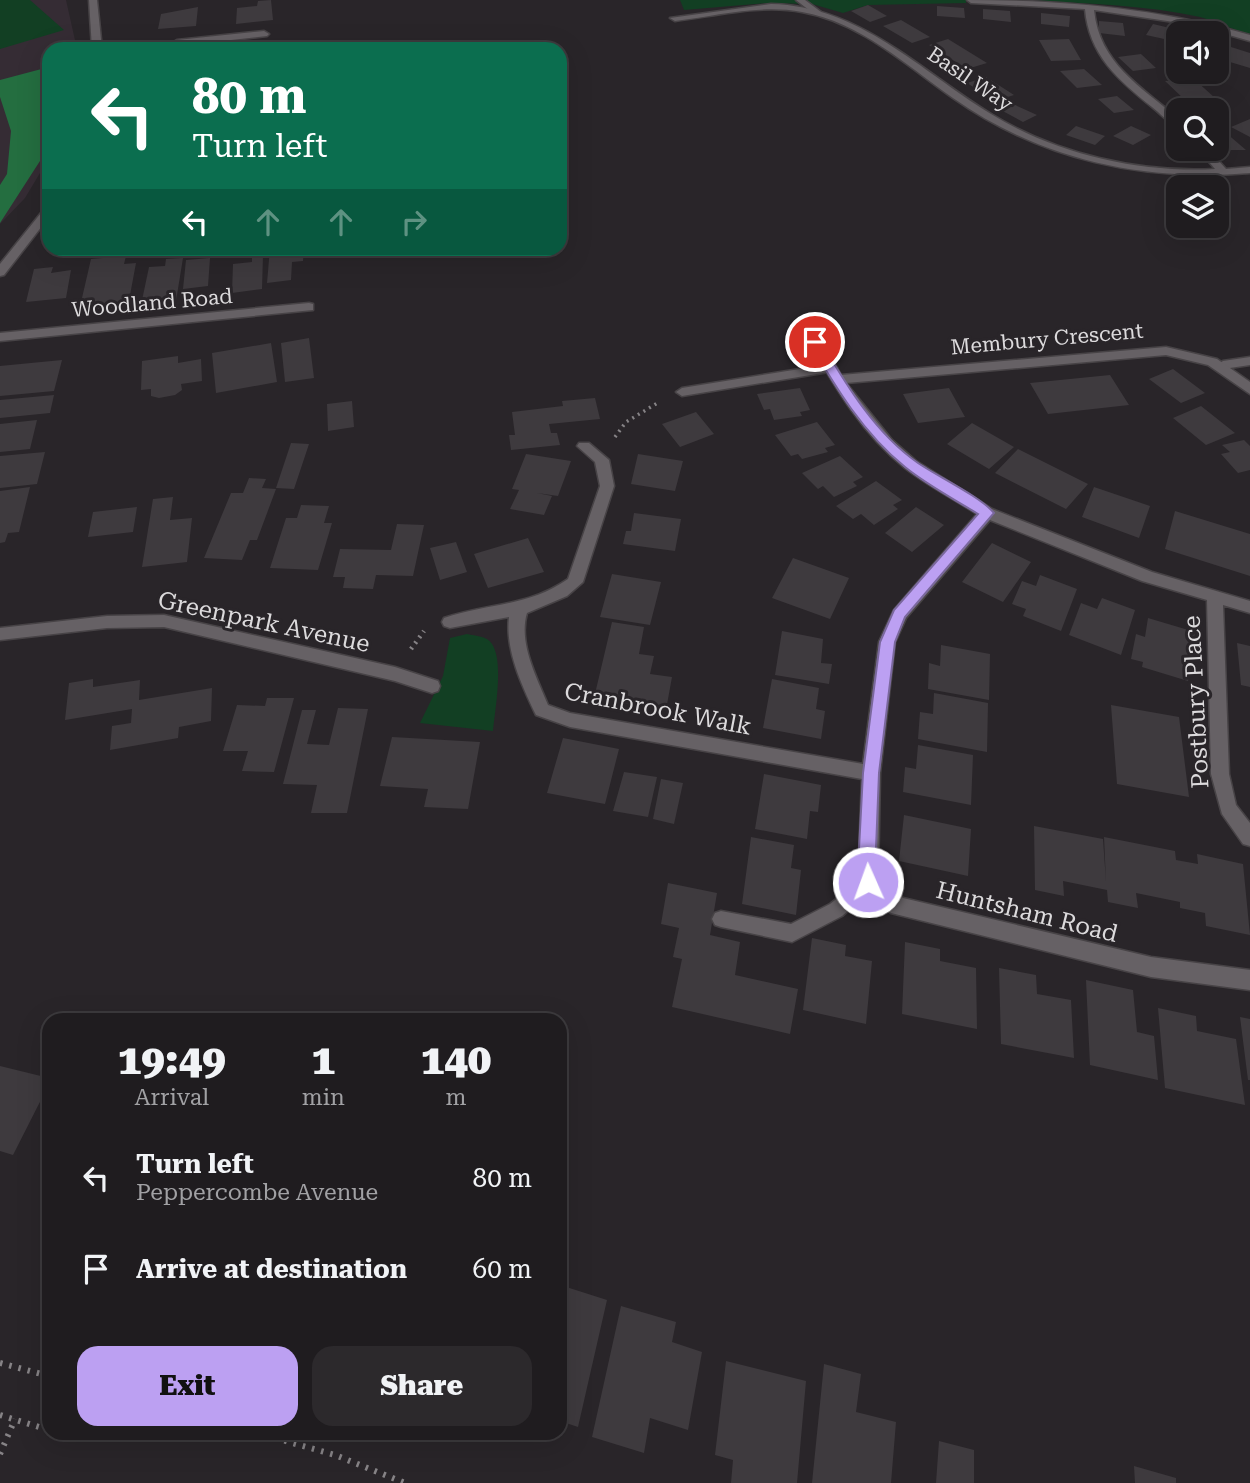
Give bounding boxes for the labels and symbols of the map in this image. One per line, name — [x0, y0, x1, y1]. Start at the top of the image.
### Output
street label: Basil Way — [923, 42, 1018, 117]
street label: Woodland Road — [71, 284, 234, 322]
pin — [785, 312, 845, 372]
street label: Membury Crescent — [950, 319, 1144, 359]
street label: Greenpark Avenue — [155, 586, 373, 658]
street label: Postbury Place — [1177, 615, 1215, 789]
street label: Cranbrook Walk — [562, 677, 754, 741]
position arrow — [831, 845, 905, 919]
street label: Huntsham Road — [933, 876, 1121, 948]

